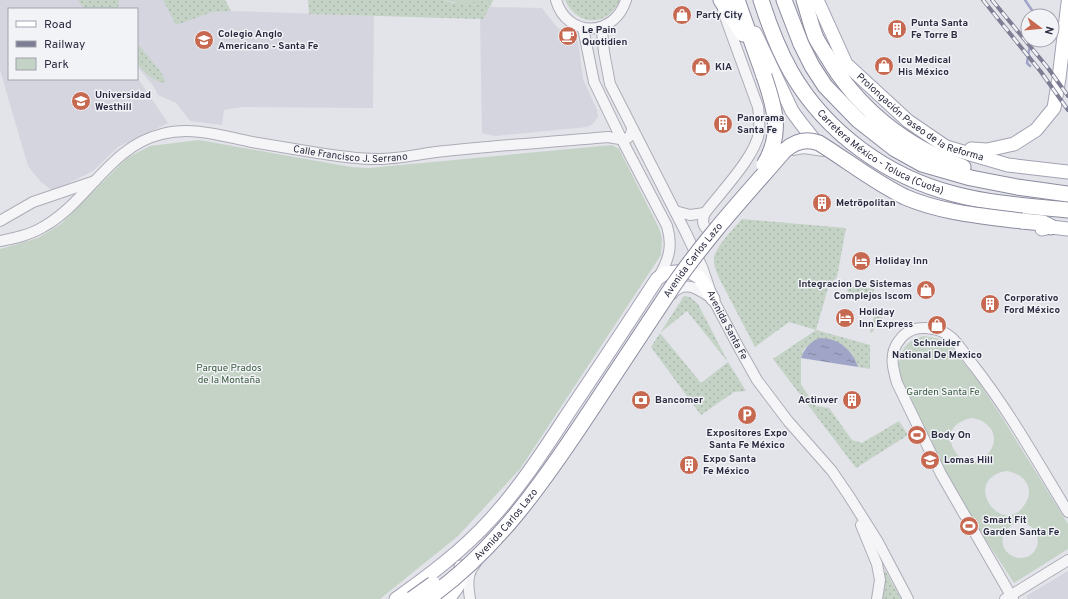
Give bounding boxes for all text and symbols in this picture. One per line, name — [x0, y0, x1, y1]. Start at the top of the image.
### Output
shop icon: Party City — [671, 4, 693, 26]
legend — [8, 8, 138, 80]
north arrow — [1020, 8, 1060, 48]
place label: Party City — [696, 9, 743, 22]
text: Road — [44, 17, 72, 33]
place label: Punta Santa Fe Torre B — [911, 17, 968, 42]
building icon: Punta Santa Fe Torre B — [886, 18, 908, 40]
place label: Le Pain Quotidien — [582, 24, 627, 49]
cafe icon: Le Pain Quotidien — [557, 25, 579, 47]
text: N — [1041, 25, 1056, 36]
place label: Colegio Anglo Americano - Santa Fe — [218, 28, 319, 53]
school or university icon: Colegio Anglo Americano - Santa Fe — [193, 29, 215, 51]
text: Railway — [44, 37, 85, 53]
place label: Icu Medical His México — [898, 54, 951, 79]
shop icon: Icu Medical His México — [873, 55, 895, 77]
shop icon: KIA — [690, 56, 712, 78]
text: Park — [44, 57, 69, 73]
place label: KIA — [715, 61, 732, 74]
street label: Prolongación Paseo de la Reforma — [854, 70, 985, 164]
place label: Universidad Westhill — [95, 89, 151, 114]
school or university icon: Universidad Westhill — [70, 90, 92, 112]
street label: Carretera México - Toluca (Cuota) — [814, 107, 945, 197]
place label: Panorama Santa Fe — [737, 112, 784, 137]
building icon: Panorama Santa Fe — [712, 113, 734, 135]
street label: Calle Francisco J. Serrano — [292, 142, 409, 166]
building icon: Metröpolitan — [811, 192, 833, 214]
place label: Metröpolitan — [836, 197, 896, 210]
street label: Avenida Carlos Lazo — [661, 220, 726, 300]
hotel icon: Holiday Inn — [850, 250, 872, 272]
place label: Holiday Inn — [875, 255, 928, 268]
place label: Integracion De Sistemas Complejos Iscom — [798, 278, 912, 303]
shop icon: Integracion De Sistemas Complejos Iscom — [915, 279, 937, 301]
street label: Avenida Santa Fe — [704, 288, 751, 362]
place label: Corporativo Ford México — [1004, 292, 1060, 317]
building icon: Corporativo Ford México — [979, 293, 1001, 315]
place label: Holiday Inn Express — [859, 306, 913, 331]
hotel icon: Holiday Inn Express — [834, 307, 856, 329]
shop icon: Schneider National De Mexico — [926, 314, 948, 336]
place label: Schneider National De Mexico — [892, 337, 982, 362]
park label: Parque Prados de la Montaña — [196, 362, 262, 387]
park label: Garden Santa Fe — [906, 386, 980, 399]
bank icon: Bancomer — [630, 389, 652, 411]
building icon: Actinver — [841, 389, 863, 411]
place label: Bancomer — [655, 394, 704, 407]
place label: Actinver — [798, 394, 839, 407]
parking icon: Expositores Expo Santa Fe México — [736, 404, 758, 426]
sports icon: Body On — [906, 424, 928, 446]
place label: Expositores Expo Santa Fe México — [707, 427, 788, 452]
place label: Body On — [931, 429, 971, 442]
school or university icon: Lomas Hill — [919, 449, 941, 471]
place label: Expo Santa Fe México — [703, 453, 756, 478]
building icon: Expo Santa Fe México — [678, 454, 700, 476]
place label: Lomas Hill — [944, 454, 993, 467]
street label: Avenida Carlos Lazo — [471, 486, 541, 563]
place label: Smart Fit Garden Santa Fe — [983, 514, 1060, 539]
sports icon: Smart Fit Garden Santa Fe — [958, 515, 980, 537]

